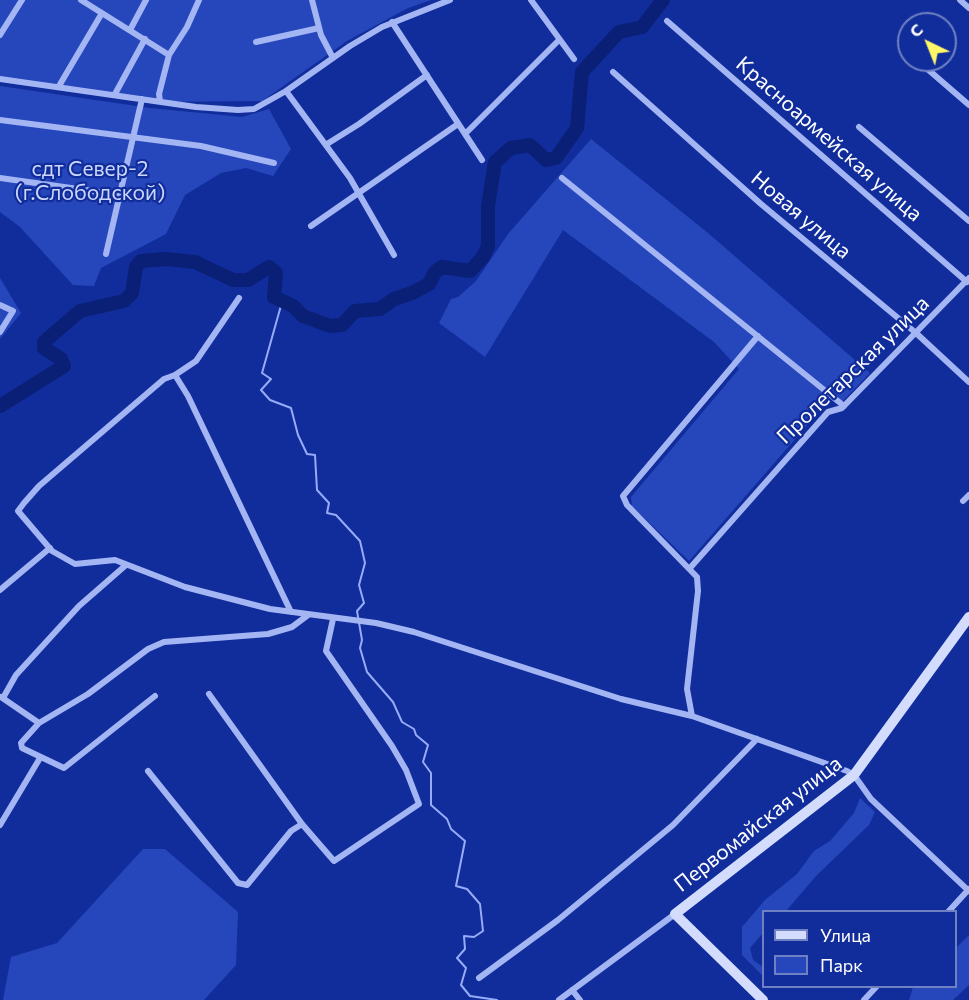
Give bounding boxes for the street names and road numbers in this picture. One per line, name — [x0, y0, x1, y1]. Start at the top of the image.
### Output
street label: Красноармейская улица — [731, 51, 927, 227]
street label: Новая улица — [746, 166, 856, 264]
street label: Пролетарская улица — [772, 291, 934, 449]
street label: Первомайская улица — [669, 751, 847, 897]

